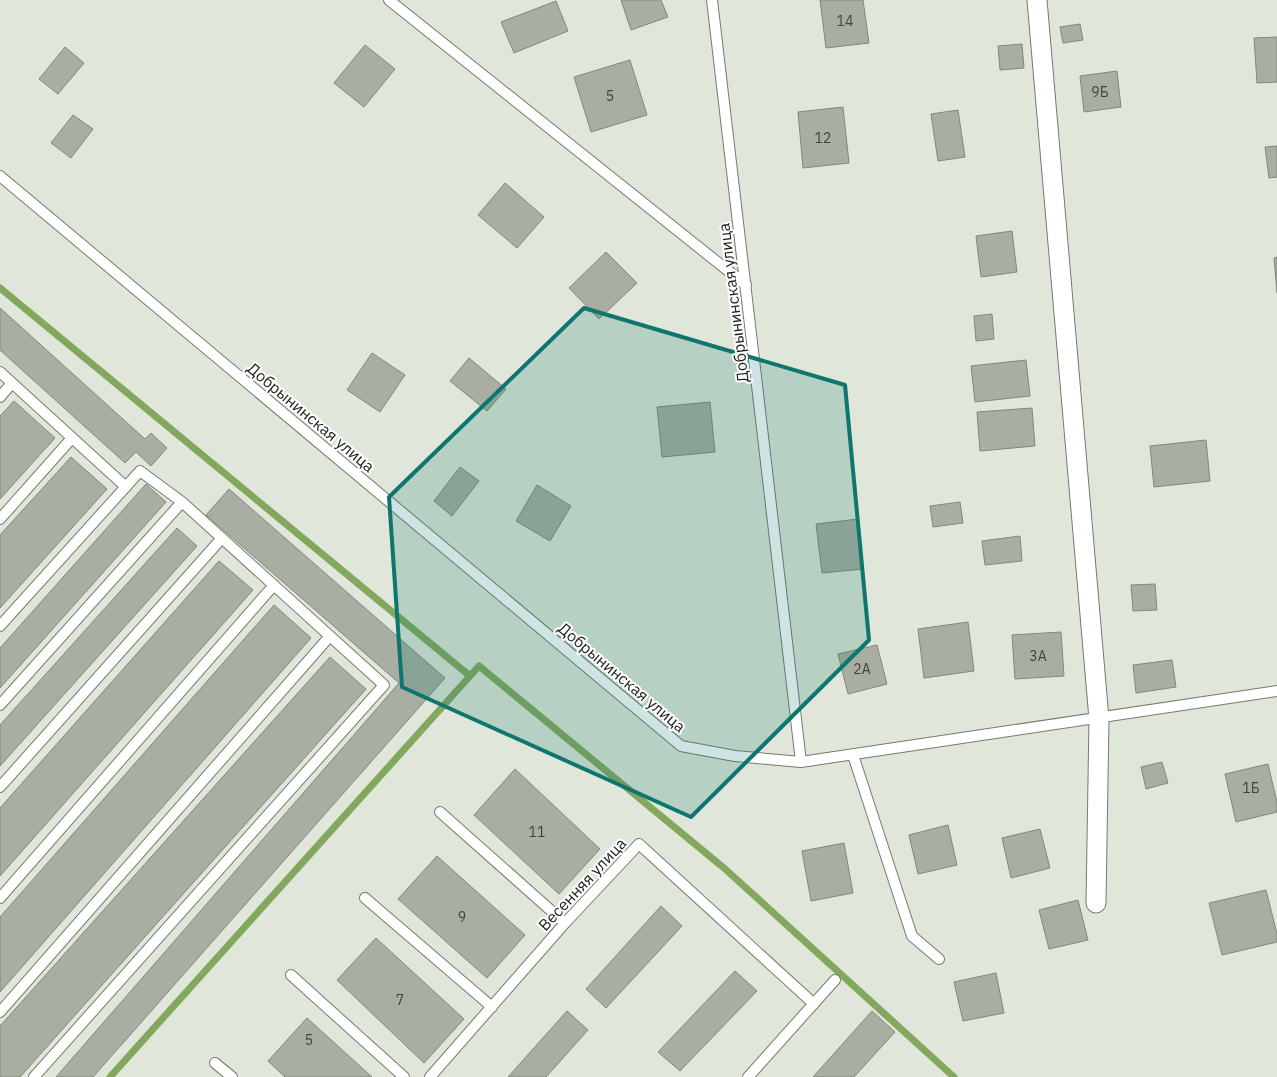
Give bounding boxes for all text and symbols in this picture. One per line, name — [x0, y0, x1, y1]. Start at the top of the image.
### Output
house number: 14 — [837, 12, 853, 30]
house number: 9Б — [1091, 83, 1109, 101]
house number: 5 — [606, 87, 614, 105]
house number: 12 — [815, 129, 831, 147]
street label: Добрынинская улица — [713, 222, 753, 384]
street label: Добрынинская улица — [243, 358, 379, 477]
street label: Добрынинская улица — [554, 618, 690, 737]
house number: 3А — [1029, 647, 1047, 665]
house number: 2А — [853, 660, 871, 678]
house number: 1Б — [1242, 779, 1260, 797]
house number: 11 — [529, 823, 545, 841]
street label: Весенняя улица — [534, 833, 631, 935]
house number: 9 — [458, 908, 466, 926]
house number: 7 — [396, 991, 404, 1009]
house number: 5 — [305, 1031, 313, 1049]

